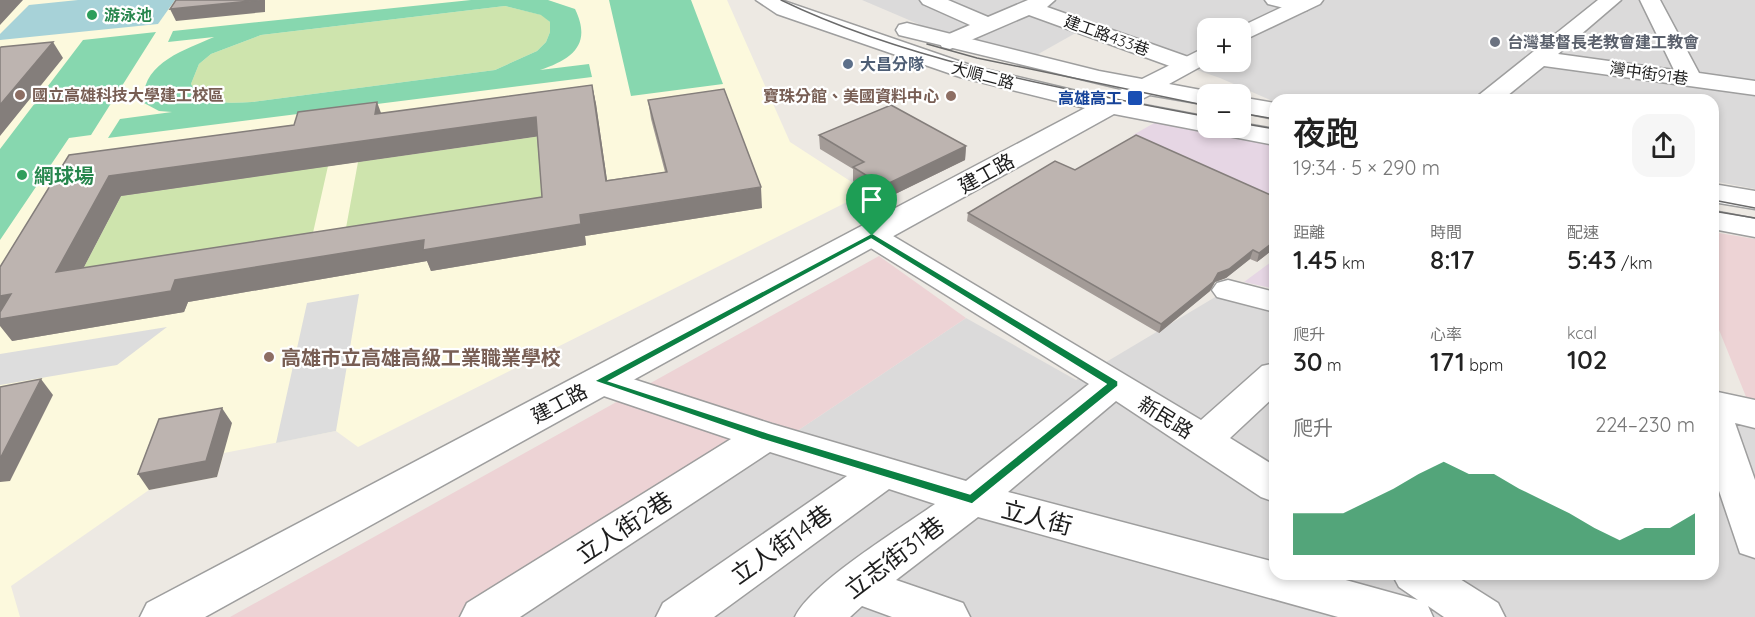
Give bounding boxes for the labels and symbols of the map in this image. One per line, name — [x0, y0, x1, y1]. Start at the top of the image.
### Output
place label: 游泳池 — [104, 5, 152, 25]
marker: 游泳池 — [85, 8, 99, 22]
street label: 建工路433巷 — [1062, 10, 1152, 60]
place label: 台灣基督長老教會建工教會 — [1507, 32, 1699, 52]
marker: 台灣基督長老教會建工教會 — [1488, 35, 1502, 49]
place label: 大昌分隊 — [860, 54, 924, 74]
marker: 大昌分隊 — [841, 57, 855, 71]
street label: 大順二路 — [949, 57, 1017, 93]
street label: 灣中街91巷 — [1609, 58, 1689, 88]
place label: 國立高雄科技大學建工校區 — [32, 85, 224, 105]
place label: 寶珠分館、美國資料中心 — [763, 86, 939, 106]
marker: 國立高雄科技大學建工校區 — [13, 88, 27, 102]
place label: 高雄高工 — [1058, 88, 1122, 108]
marker: 寶珠分館、美國資料中心 — [944, 89, 958, 103]
marker: 高雄高工 — [1126, 89, 1144, 107]
street label: 建工路 — [954, 148, 1018, 198]
place label: 網球場 — [34, 163, 94, 188]
marker: 網球場 — [15, 168, 29, 182]
pin — [846, 174, 897, 236]
place label: 高雄市立高雄高級工業職業學校 — [281, 345, 561, 370]
marker: 高雄市立高雄高級工業職業學校 — [262, 350, 276, 364]
street label: 建工路 — [527, 378, 591, 428]
street label: 新民路 — [1134, 391, 1198, 443]
street label: 立人街2巷 — [570, 485, 678, 569]
street label: 立人街 — [998, 493, 1076, 541]
street label: 立人街14巷 — [724, 498, 838, 590]
street label: 立志街31巷 — [838, 510, 950, 604]

